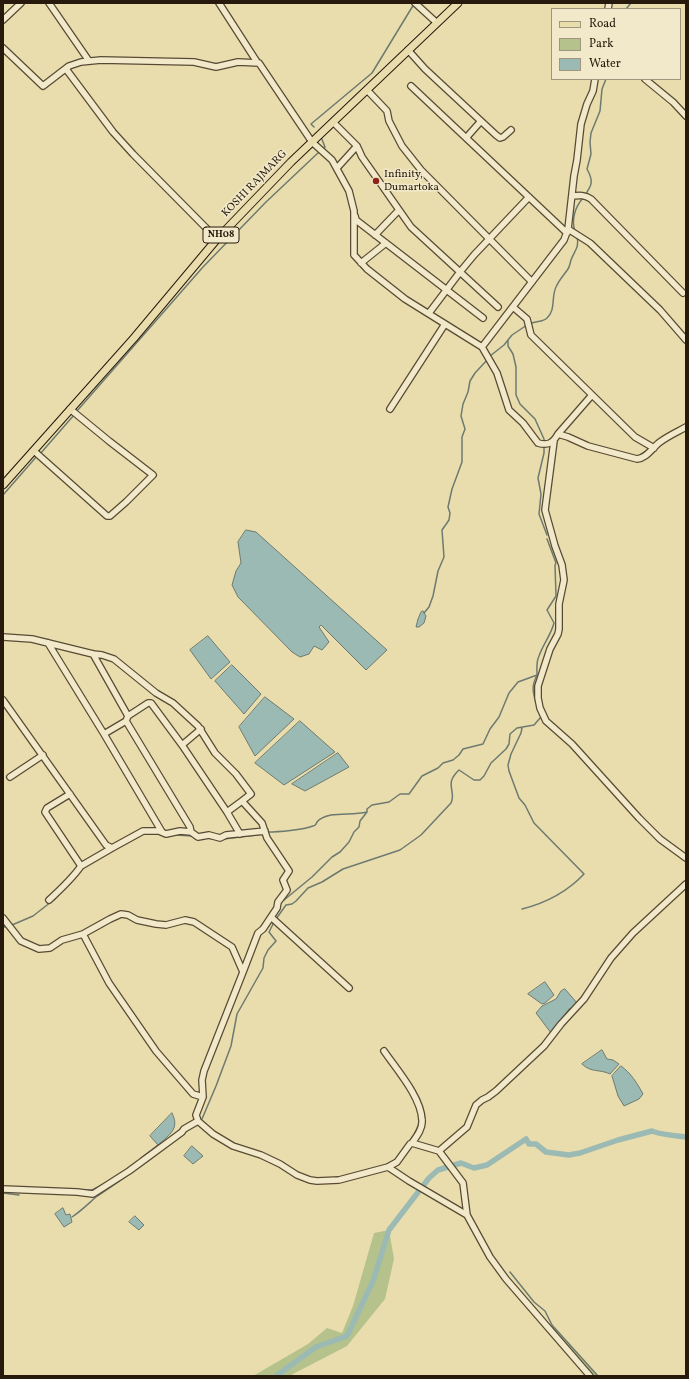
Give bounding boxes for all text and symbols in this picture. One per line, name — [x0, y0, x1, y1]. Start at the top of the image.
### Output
legend — [551, 8, 681, 80]
text: Road — [589, 16, 616, 32]
text: Park — [589, 36, 614, 52]
text: Water — [589, 56, 621, 72]
street label: KOSHI RAJMARG — [220, 148, 290, 220]
place label: Infinity, Dumartoka — [384, 168, 439, 194]
marker: Infinity, Dumartoka — [371, 176, 381, 186]
road number: NH08 — [203, 227, 239, 243]

